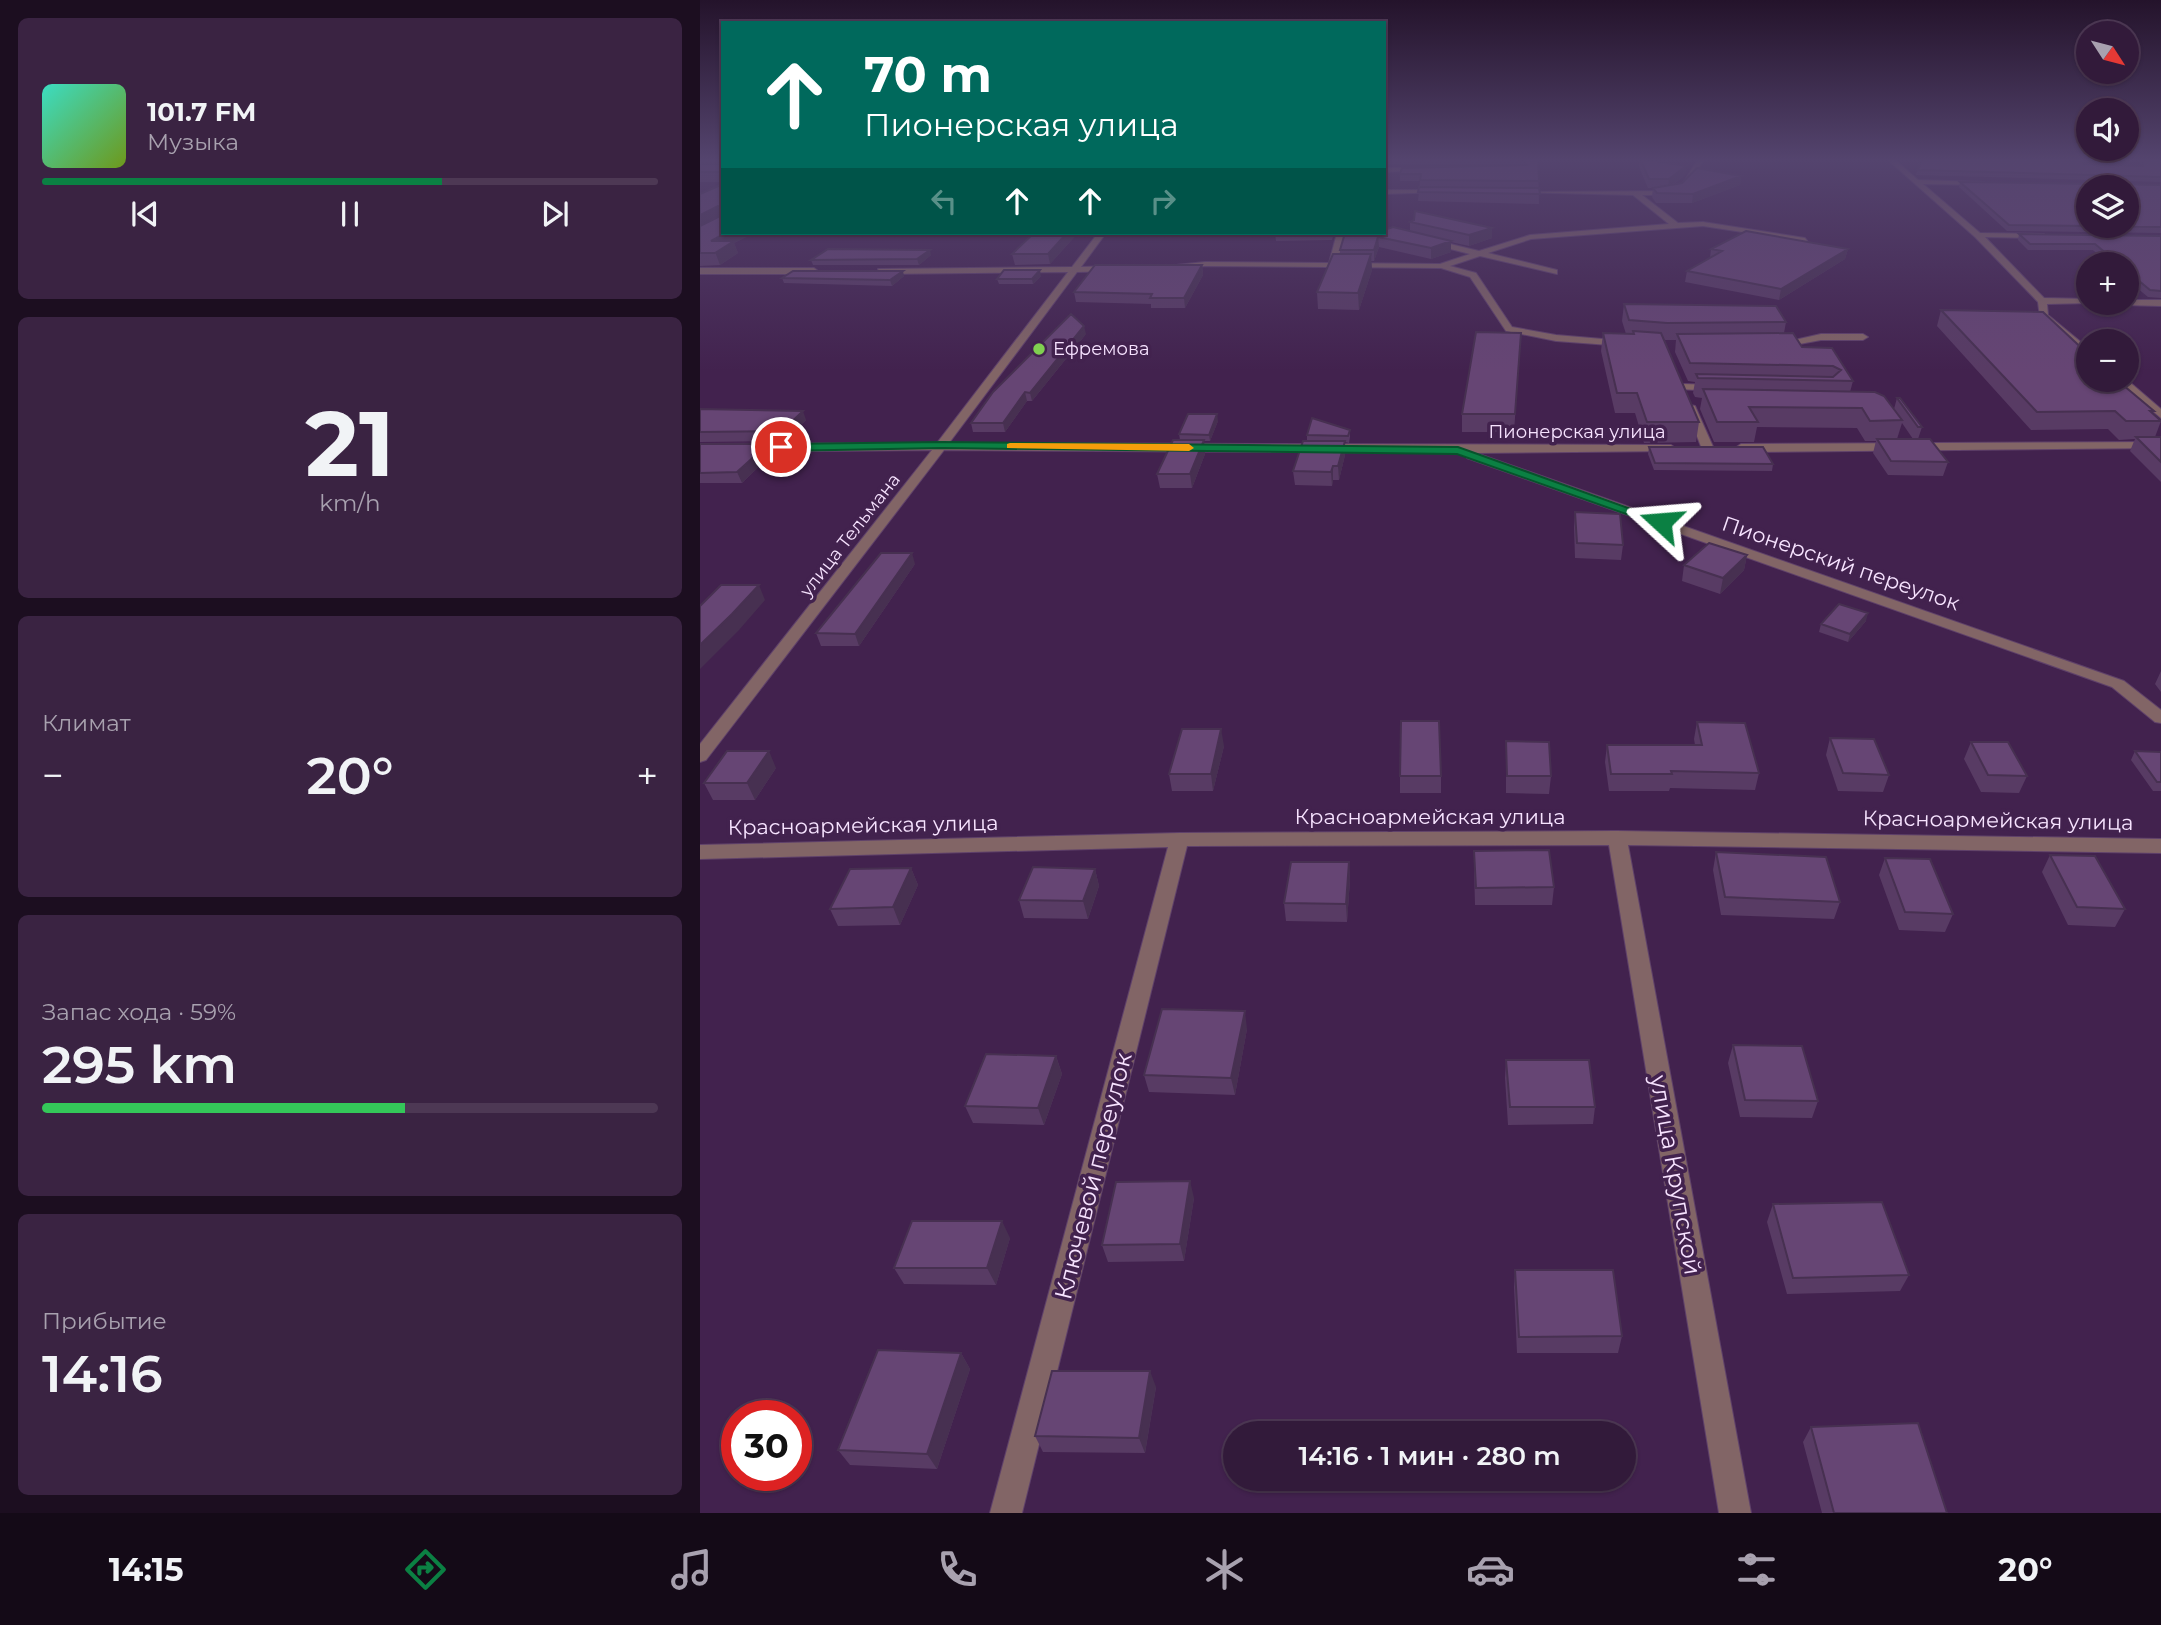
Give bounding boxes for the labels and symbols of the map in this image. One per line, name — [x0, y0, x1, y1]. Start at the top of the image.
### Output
north arrow — [2076, 21, 2138, 84]
place label: Ефремова — [1053, 338, 1149, 360]
marker: Ефремова — [1031, 341, 1047, 357]
pin — [751, 417, 811, 477]
street label: Пионерская улица — [1488, 421, 1666, 443]
street label: улица Тельмана — [794, 469, 905, 602]
position arrow — [1624, 485, 1698, 559]
street label: Пионерский переулок — [1719, 511, 1963, 615]
street label: Красноармейская улица — [1295, 804, 1565, 829]
street label: Красноармейская улица — [1862, 805, 2134, 835]
street label: Красноармейская улица — [727, 810, 999, 840]
street label: Ключевой переулок — [1048, 1049, 1138, 1303]
street label: улица Крупской — [1644, 1072, 1708, 1277]
speed limit sign: 30 — [721, 1400, 812, 1491]

